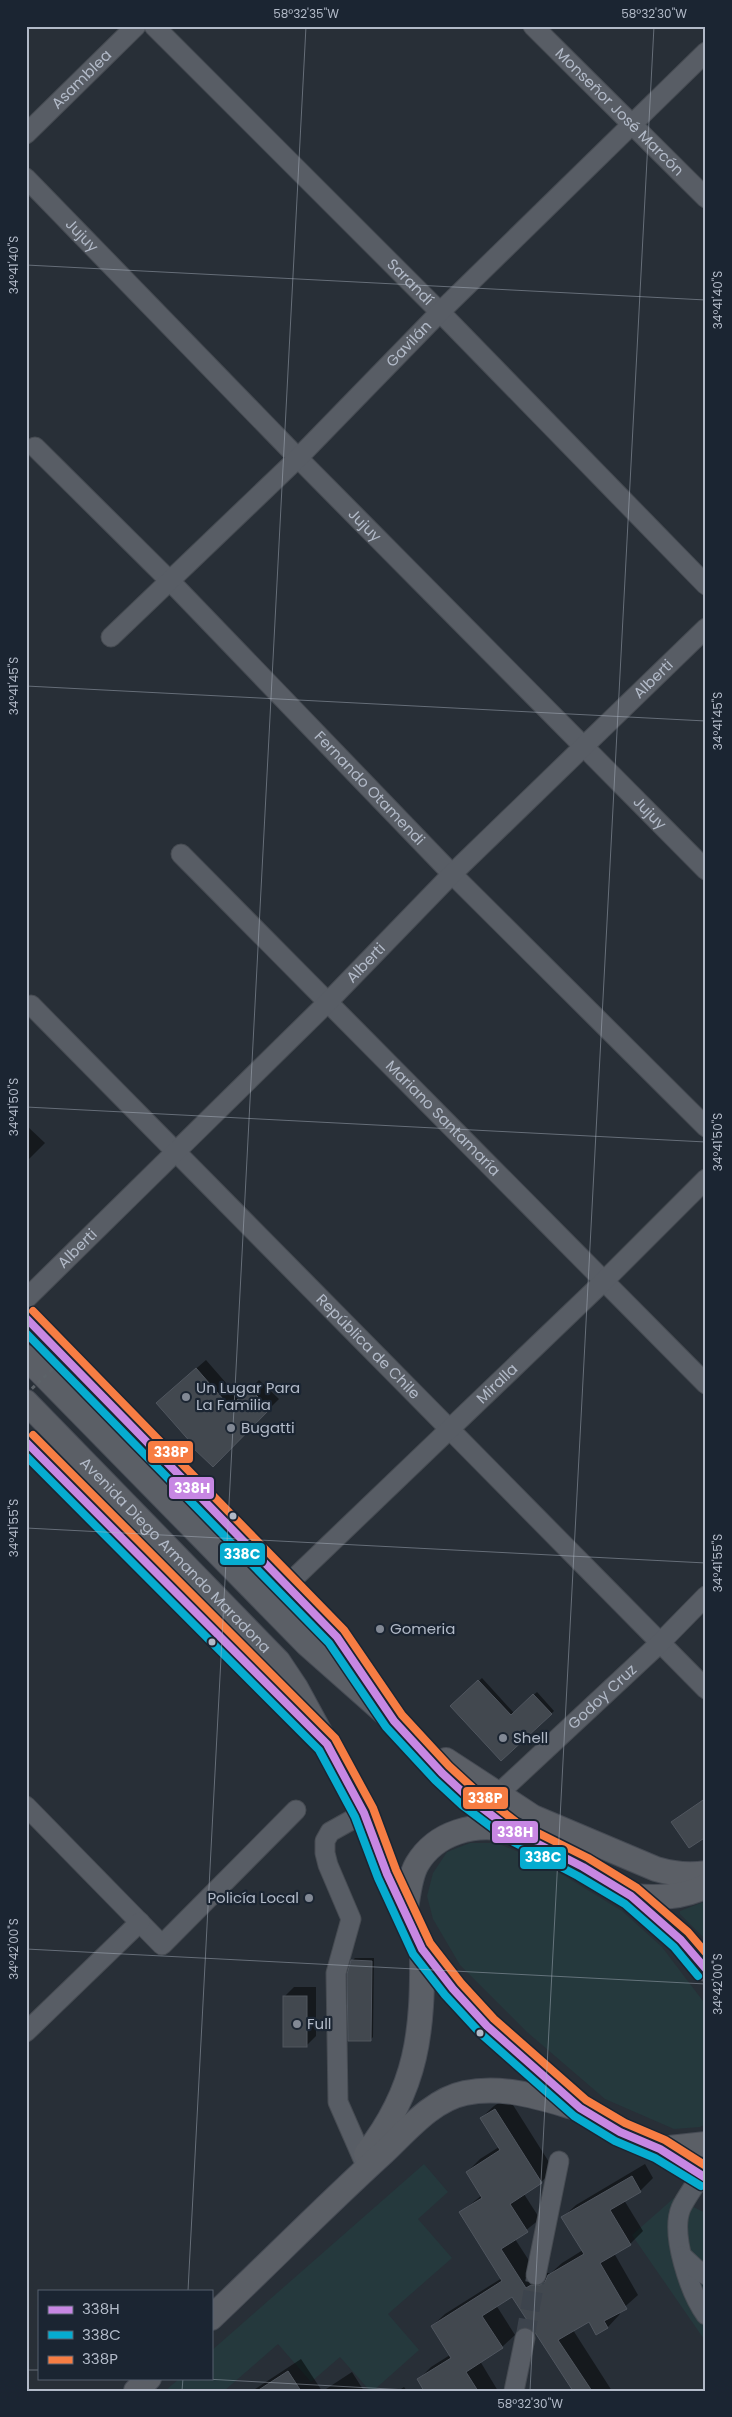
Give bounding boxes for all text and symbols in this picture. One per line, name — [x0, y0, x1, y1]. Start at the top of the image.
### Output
text: 58°32'35"W — [273, 5, 339, 22]
text: 58°32'30"W — [621, 5, 687, 22]
street label: Monseñor José Marcón — [551, 43, 689, 180]
street label: Asamblea — [47, 45, 116, 113]
street label: Jujuy — [61, 214, 104, 257]
text: 34°41'40"S — [5, 236, 22, 294]
street label: Sarandí — [382, 254, 439, 310]
text: 34°41'40"S — [709, 271, 726, 329]
street label: Gavilán — [381, 316, 436, 371]
street label: Jujuy — [344, 504, 387, 547]
street label: Alberti — [628, 654, 678, 703]
text: 34°41'45"S — [5, 657, 22, 715]
text: 34°41'45"S — [709, 692, 726, 750]
street label: Fernando Otamendi — [310, 726, 430, 850]
street label: Jujuy — [629, 791, 672, 834]
street label: Alberti — [341, 938, 390, 987]
street label: Mariano Santamaría — [381, 1055, 505, 1180]
text: 34°41'50"S — [5, 1078, 22, 1136]
text: 34°41'50"S — [709, 1113, 726, 1171]
street label: Alberti — [52, 1224, 101, 1272]
street label: República de Chile — [312, 1289, 425, 1404]
street label: Miralla — [471, 1358, 522, 1408]
place label: Un Lugar Para La Familia — [196, 1377, 300, 1415]
marker: Un Lugar Para La Familia — [180, 1391, 192, 1403]
place label: Bugatti — [241, 1417, 295, 1438]
marker: Bugatti — [225, 1422, 237, 1434]
line badge: 338P — [147, 1440, 194, 1464]
text: 338P — [154, 1442, 189, 1462]
street label: Avenida Diego Armando Maradona — [75, 1452, 276, 1658]
line badge: 338H — [168, 1476, 215, 1500]
text: 338H — [174, 1478, 210, 1498]
text: 34°41'55"S — [5, 1499, 22, 1557]
unlabelled marker — [228, 1511, 238, 1521]
text: 34°41'55"S — [709, 1534, 726, 1592]
line badge: 338C — [219, 1542, 266, 1566]
text: 338C — [224, 1544, 261, 1564]
place label: Gomeria — [390, 1618, 455, 1639]
marker: Gomeria — [374, 1623, 386, 1635]
unlabelled marker — [207, 1637, 217, 1647]
street label: Godoy Cruz — [563, 1659, 641, 1734]
place label: Shell — [513, 1727, 548, 1748]
marker: Shell — [497, 1732, 509, 1744]
line badge: 338P — [462, 1786, 509, 1810]
text: 338P — [468, 1788, 503, 1808]
line badge: 338H — [491, 1820, 539, 1844]
text: 338H — [497, 1822, 533, 1842]
line badge: 338C — [519, 1846, 567, 1870]
text: 338C — [525, 1847, 562, 1867]
place label: Policía Local — [207, 1887, 299, 1908]
marker: Policía Local — [303, 1892, 315, 1904]
text: 34°42'00"S — [5, 1918, 22, 1980]
text: 34°42'00"S — [709, 1953, 726, 2015]
place label: Full — [307, 2013, 332, 2034]
marker: Full — [291, 2018, 303, 2030]
unlabelled marker — [475, 2028, 485, 2038]
legend — [38, 2290, 212, 2380]
text: 338H — [82, 2298, 120, 2319]
text: 338C — [82, 2324, 121, 2345]
text: 338P — [82, 2348, 118, 2369]
text: 58°32'30"W — [497, 2395, 563, 2412]

